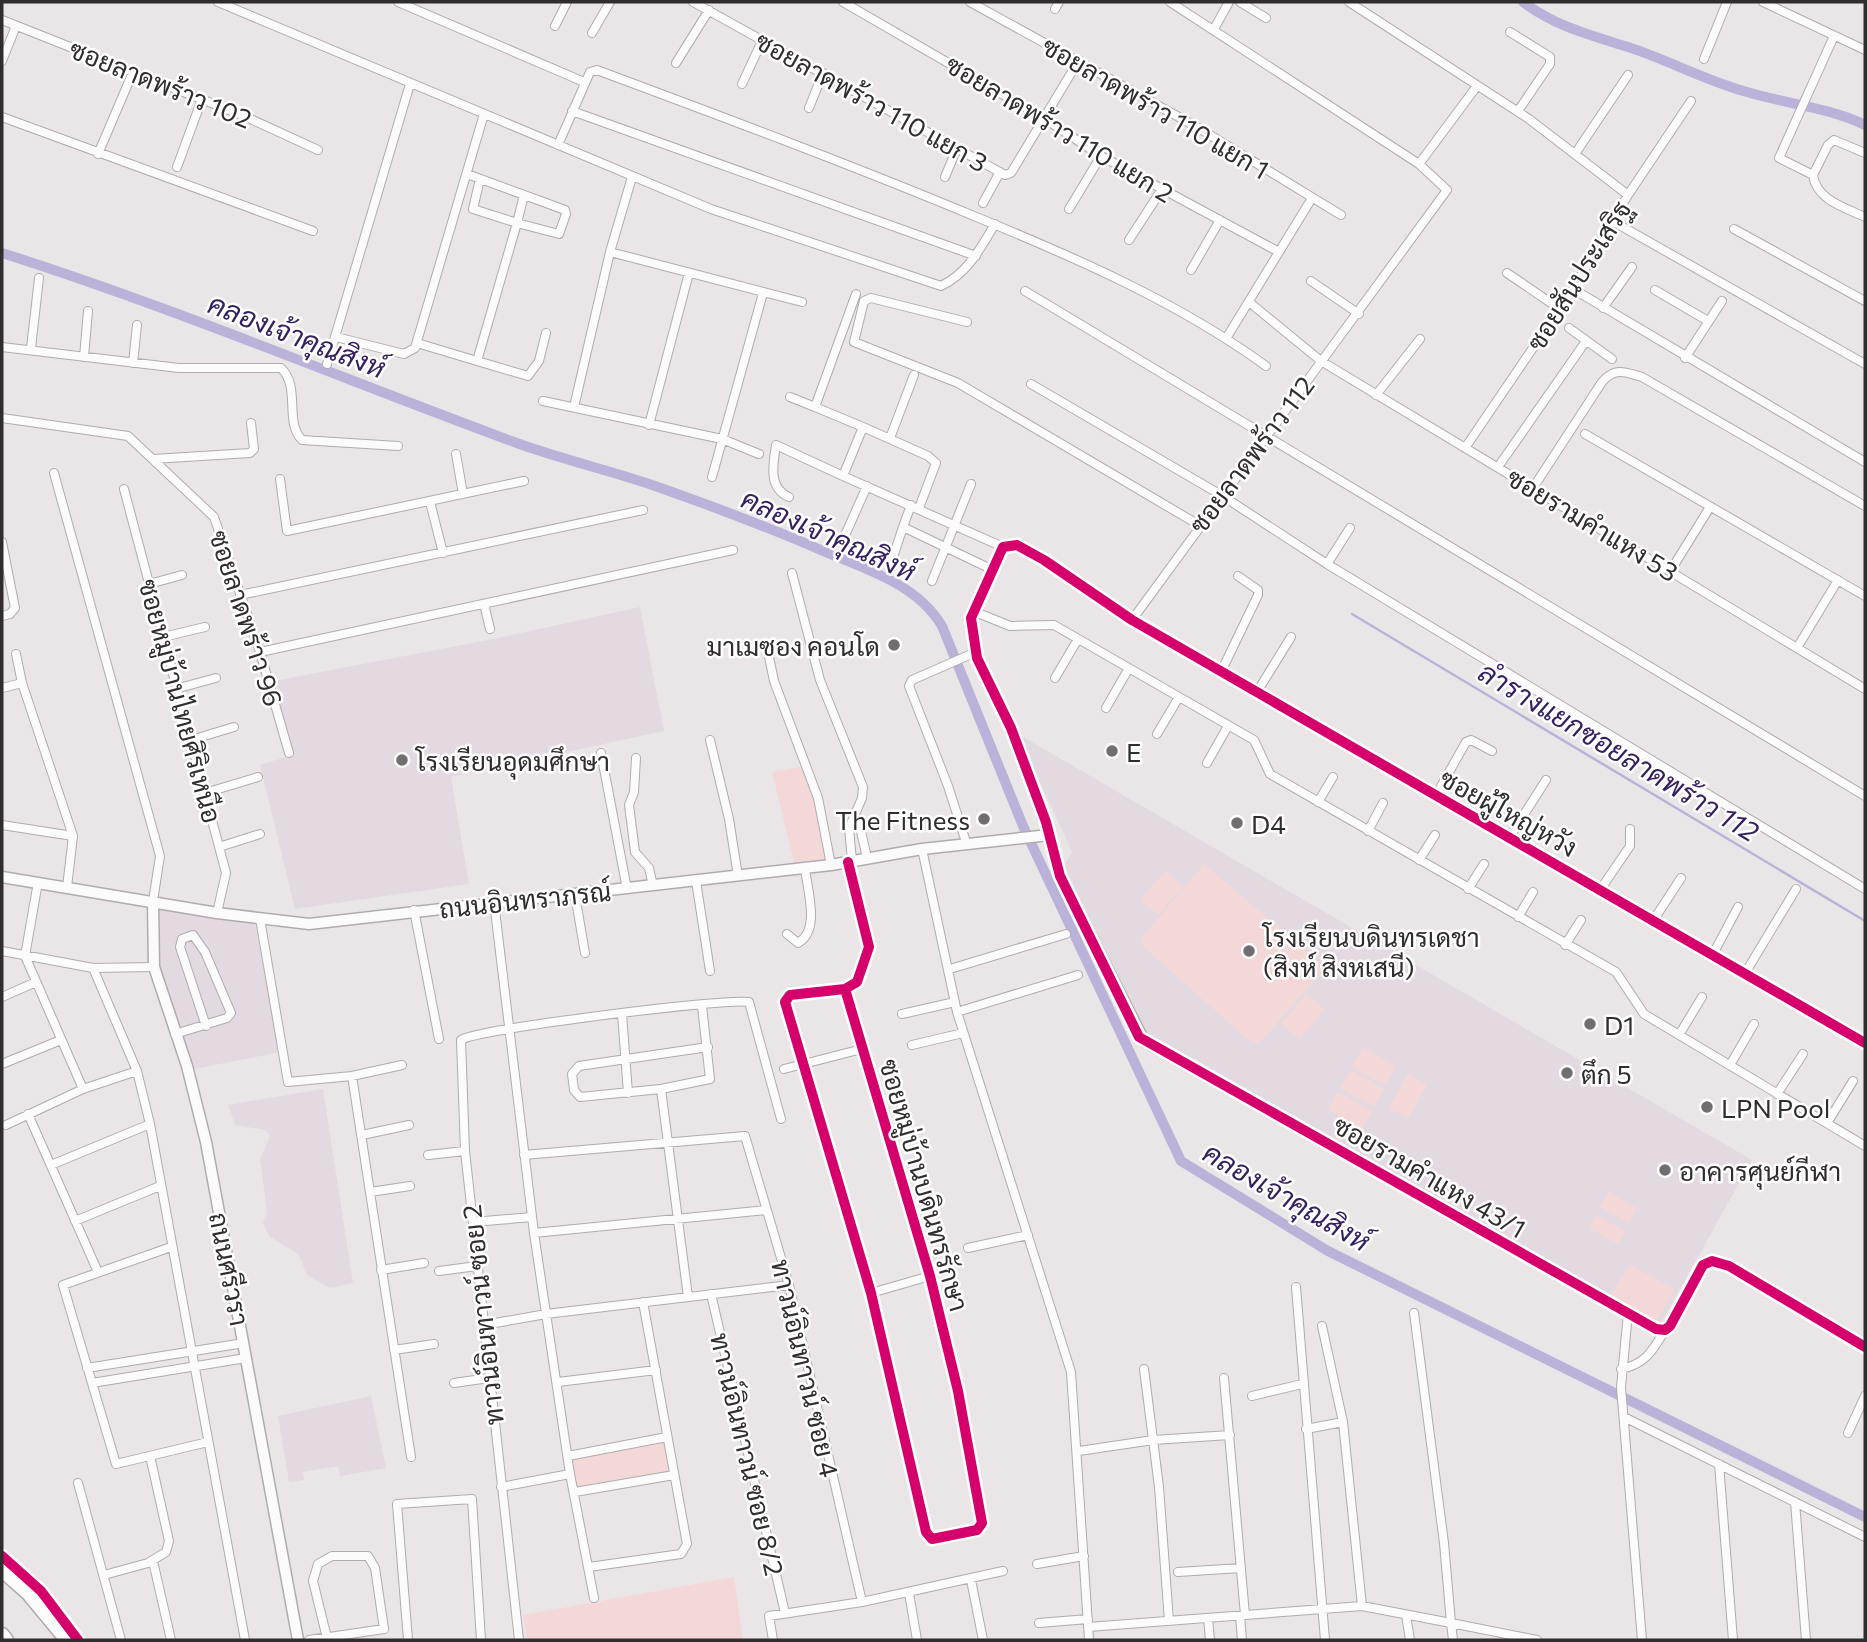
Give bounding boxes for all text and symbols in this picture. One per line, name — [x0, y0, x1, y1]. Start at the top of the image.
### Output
street label: ซอยลาดพร้าว 110 แยก 3 — [751, 24, 993, 178]
street label: ซอยลาดพร้าว 110 แยก 1 — [1037, 29, 1275, 185]
street label: ซอยลาดพร้าว 102 — [65, 32, 257, 134]
street label: ซอยลาดพร้าว 110 แยก 2 — [941, 48, 1179, 208]
street label: ซอยสันประเสริฐ — [1520, 194, 1640, 358]
water label: คลองเจ้าคุณสิงห์ — [202, 285, 395, 390]
street label: ซอยลาดพร้าว 112 — [1182, 370, 1320, 538]
street label: ซอยรามคำแหง 53 — [1502, 461, 1684, 587]
water label: คลองเจ้าคุณสิงห์ — [735, 480, 925, 593]
street label: ซอยลาดพร้าว 96 — [204, 526, 290, 710]
street label: ซอยหมู่บ้านไทยศิริเหนือ — [130, 576, 228, 827]
place label: มาเมซอง คอนโด — [707, 630, 880, 661]
marker: มาเมซอง คอนโด — [886, 637, 902, 653]
water label: ลำรางแยกซอยลาดพร้าว 112 — [1473, 653, 1766, 848]
place label: E — [1126, 736, 1141, 767]
marker: E — [1104, 743, 1120, 759]
place label: โรงเรียนอุดมศึกษา — [414, 745, 610, 780]
marker: โรงเรียนอุดมศึกษา — [394, 752, 410, 768]
street label: ซอยผู้ใหญ่หวัง — [1433, 762, 1583, 866]
place label: The Fitness — [835, 804, 970, 835]
place label: D4 — [1251, 808, 1286, 839]
marker: The Fitness — [976, 811, 992, 827]
marker: D4 — [1229, 815, 1245, 831]
street label: ถนนอินทราภรณ์ — [438, 875, 612, 923]
place label: โรงเรียนบดินทรเดชา (สิงห์ สิงหเสนี) — [1261, 921, 1480, 982]
marker: โรงเรียนบดินทรเดชา (สิงห์ สิงหเสนี) — [1241, 943, 1257, 959]
place label: D1 — [1604, 1009, 1634, 1040]
marker: D1 — [1582, 1016, 1598, 1032]
street label: ซอยหมู่บ้านบดินทรรักษา — [870, 1055, 976, 1316]
place label: ตึก 5 — [1581, 1058, 1632, 1089]
marker: ตึก 5 — [1559, 1065, 1575, 1081]
place label: LPN Pool — [1721, 1092, 1830, 1123]
marker: LPN Pool — [1699, 1099, 1715, 1115]
street label: ซอยรามคำแหง 43/1 — [1328, 1108, 1532, 1244]
water label: คลองเจ้าคุณสิงห์ — [1196, 1134, 1380, 1263]
place label: อาคารศุนย์กีฬา — [1679, 1155, 1841, 1190]
marker: อาคารศุนย์กีฬา — [1657, 1162, 1673, 1178]
street label: ทาวน์อินทาวน์ ซอย 2 — [455, 1203, 509, 1427]
street label: ถนนศรีวรา — [204, 1210, 256, 1328]
street label: ทาวน์อินทาวน์ ซอย 4 — [766, 1256, 846, 1480]
street label: ทาวน์อินทาวน์ ซอย 8/2 — [705, 1330, 791, 1578]

